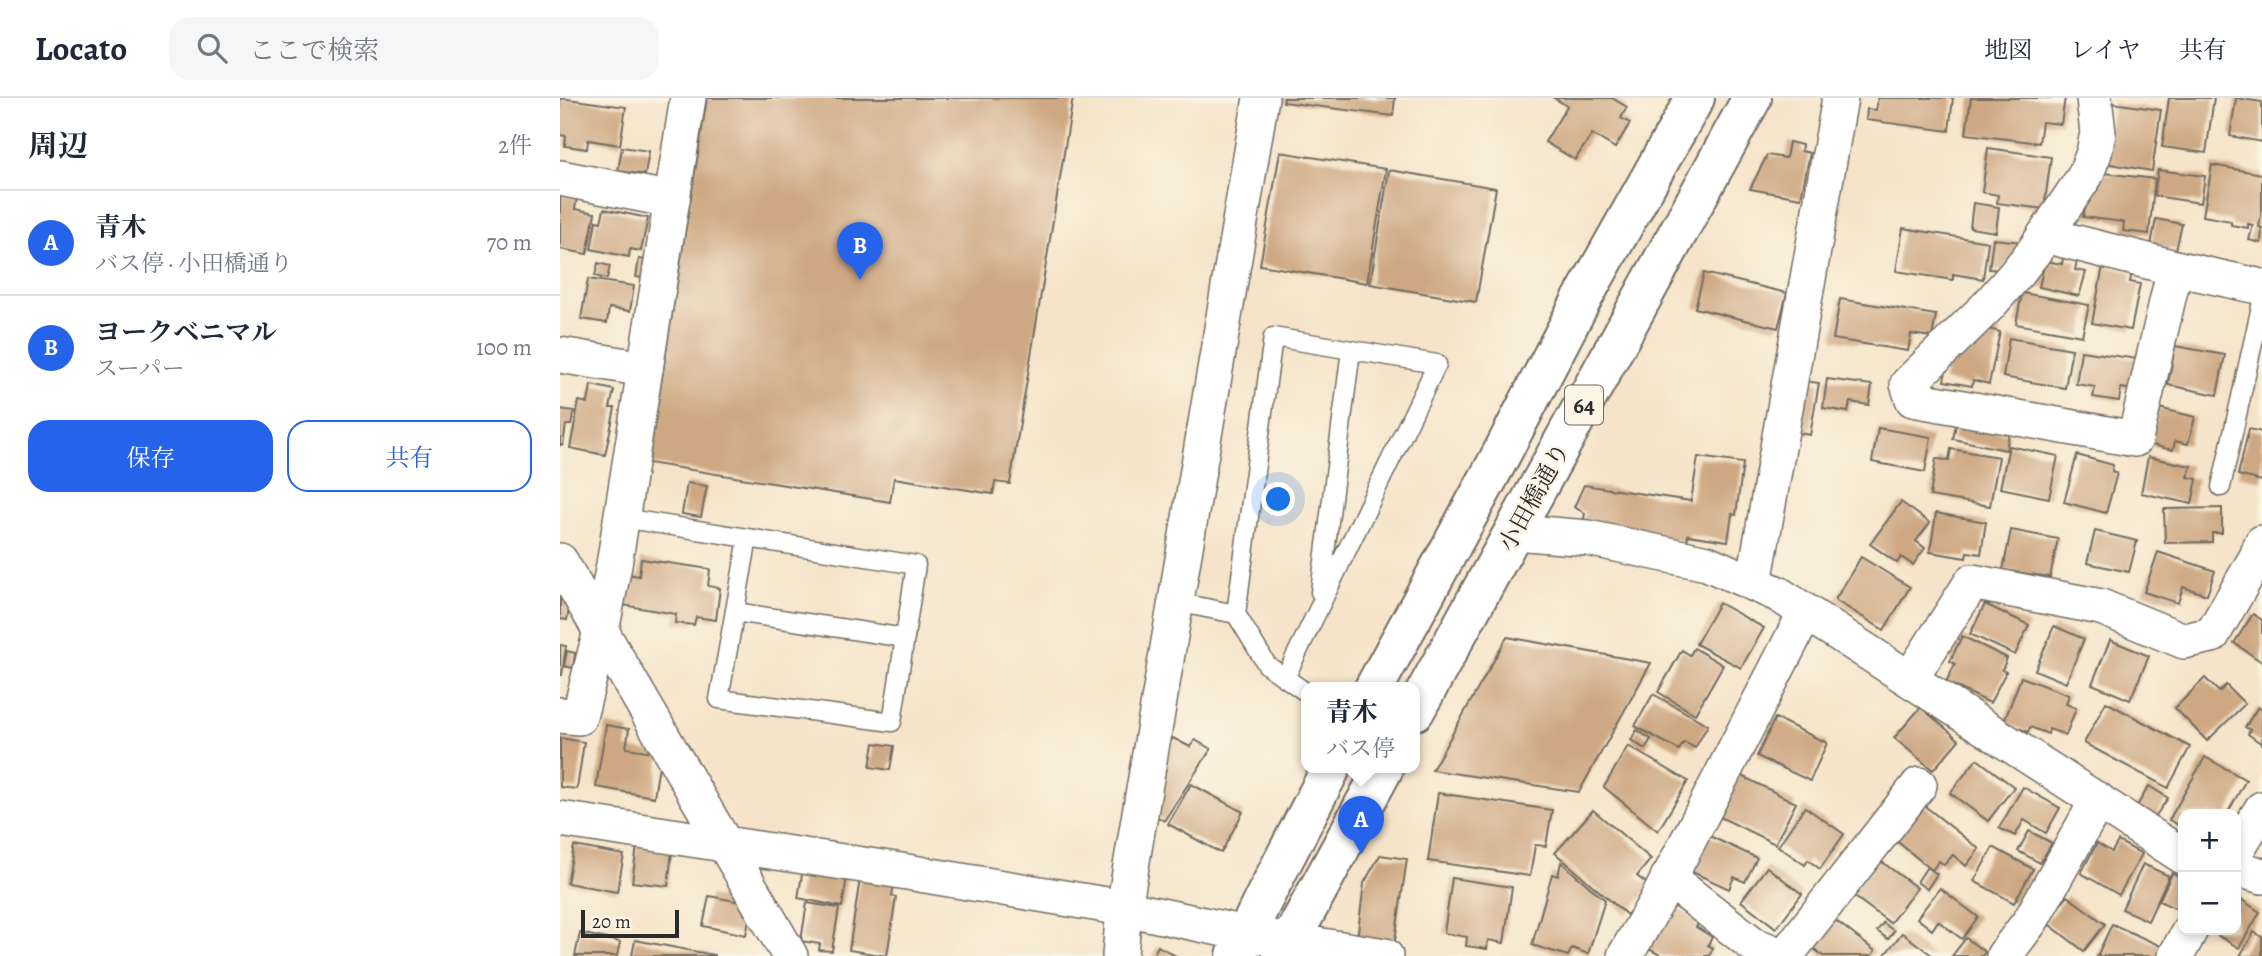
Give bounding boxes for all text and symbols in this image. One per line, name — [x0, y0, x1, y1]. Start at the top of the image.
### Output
search box — [169, 17, 659, 80]
text: Locato — [35, 26, 127, 71]
icon: search — [193, 29, 231, 67]
text: ここで検索 — [249, 33, 379, 68]
text: 地図 — [1984, 34, 2032, 66]
text: レイヤ — [2070, 34, 2141, 66]
text: 共有 — [2179, 34, 2227, 66]
text: 周辺 — [28, 126, 88, 166]
text: 2件 — [498, 130, 532, 161]
text: 青木 — [95, 210, 147, 245]
pin: B — [837, 222, 883, 280]
text: A — [44, 227, 58, 258]
text: 70 m — [486, 227, 532, 258]
text: バス停 · 小田橋通り — [95, 248, 293, 279]
text: ヨークベニマル — [95, 315, 277, 350]
text: B — [44, 332, 58, 363]
text: 100 m — [476, 332, 532, 363]
text: スーパー — [95, 353, 185, 384]
road number: 64 — [1565, 386, 1603, 424]
button: 保存 — [28, 420, 273, 492]
button: 共有 — [287, 420, 532, 492]
street label: 小田橋通り — [1491, 437, 1577, 557]
your location — [1261, 482, 1295, 516]
popup — [1301, 682, 1420, 773]
text: 青木 — [1326, 695, 1378, 730]
text: バス停 — [1326, 733, 1395, 764]
pin: A — [1338, 796, 1384, 854]
map controls — [2178, 809, 2241, 935]
button: + — [2178, 809, 2241, 872]
button: − — [2178, 872, 2241, 935]
scale bar — [581, 907, 679, 939]
text: 20 m — [592, 909, 631, 935]

